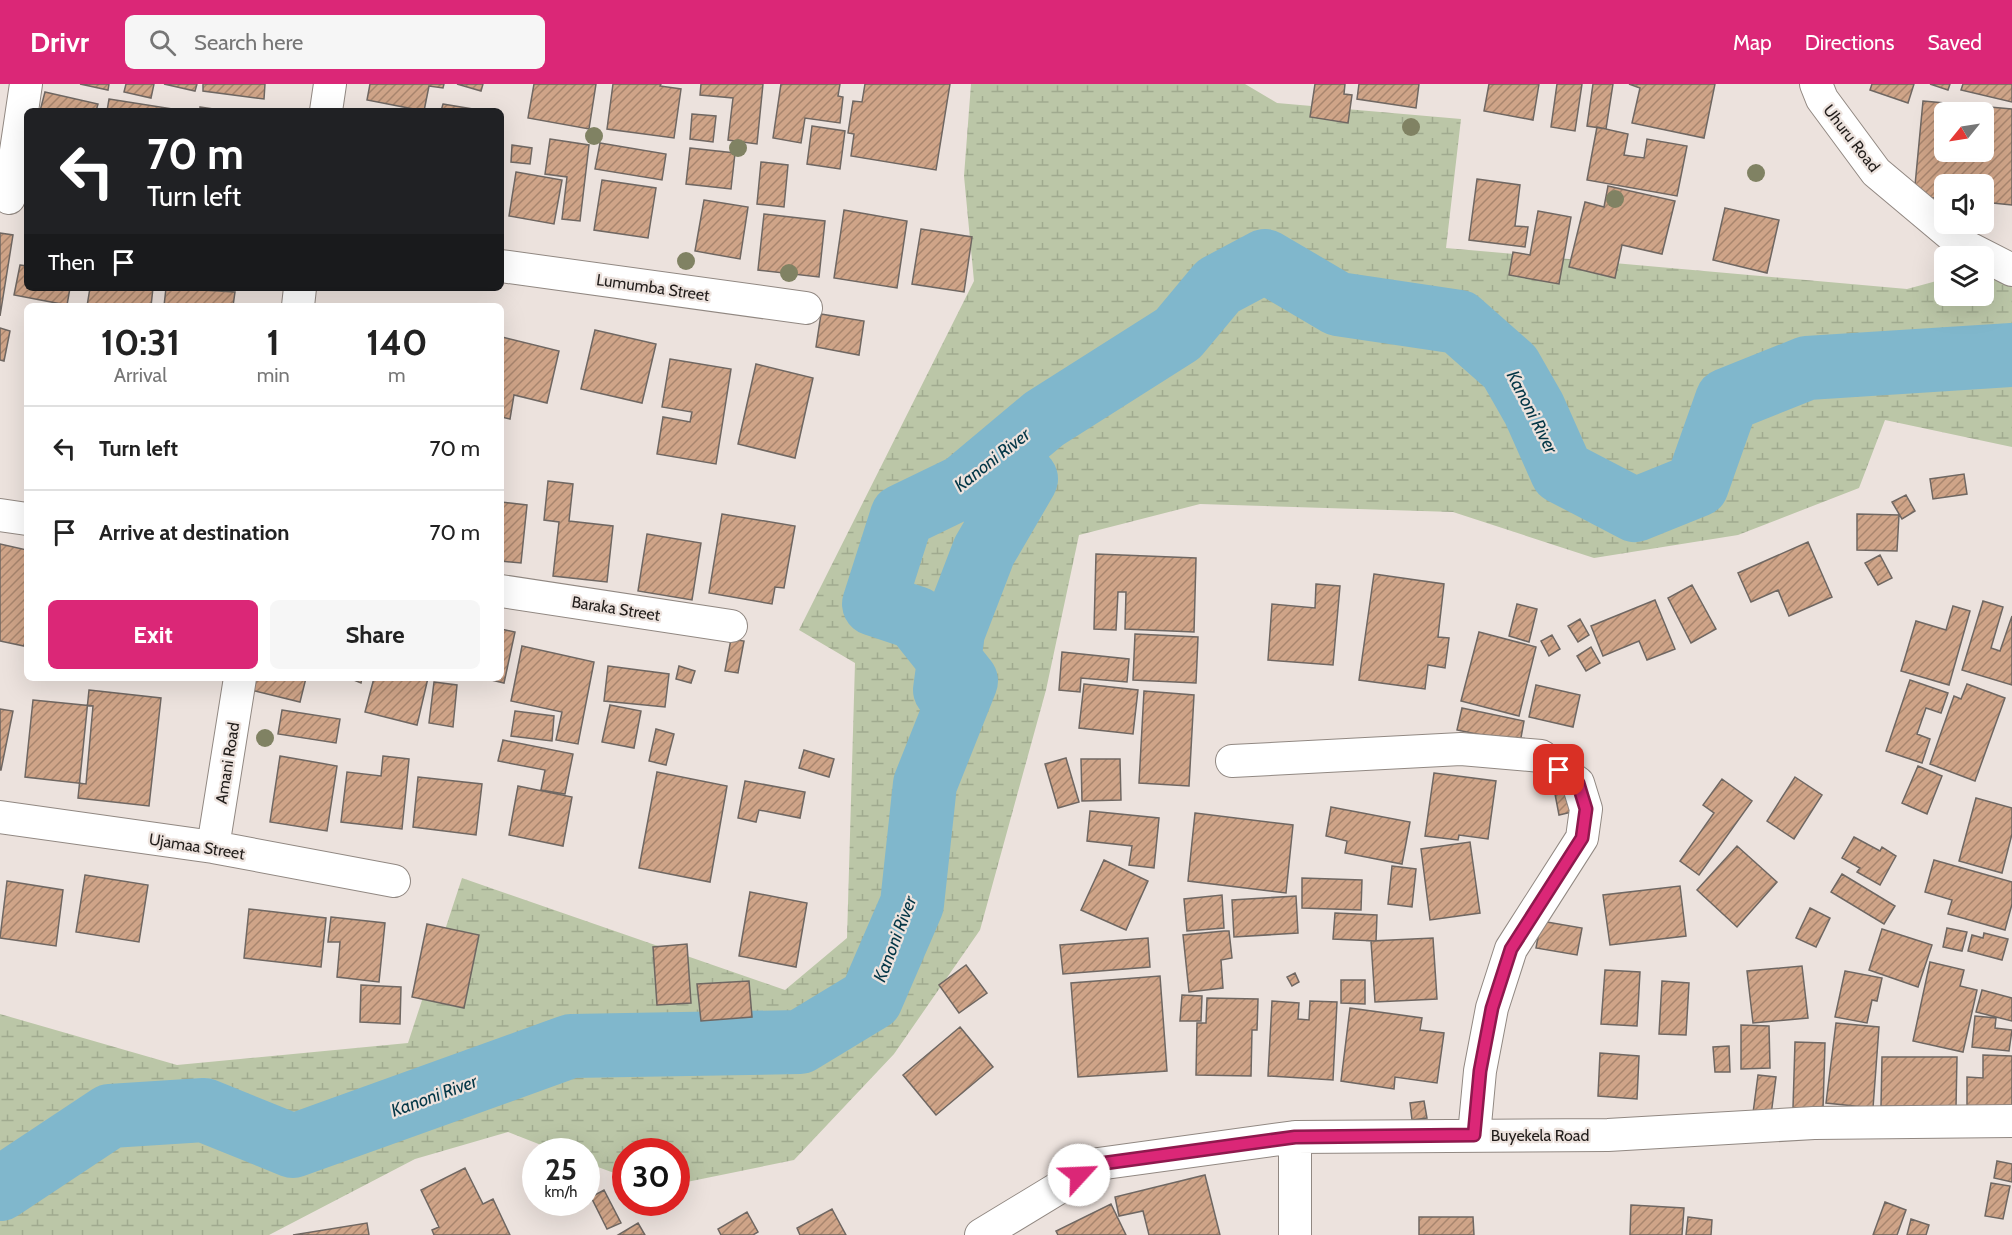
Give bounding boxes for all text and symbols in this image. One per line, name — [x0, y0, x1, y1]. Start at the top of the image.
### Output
search box — [125, 15, 545, 69]
text: Drivr — [30, 25, 89, 59]
icon: search — [146, 26, 179, 59]
text: Search here — [194, 29, 303, 56]
text: Map — [1733, 30, 1772, 55]
text: Directions — [1805, 30, 1894, 55]
text: Saved — [1927, 30, 1982, 55]
street label: Uhuru Road — [1819, 101, 1884, 176]
north arrow — [1934, 102, 1994, 162]
map controls — [1934, 102, 1994, 306]
text: 70 m — [147, 128, 244, 180]
icon: left — [48, 132, 126, 210]
button: sound — [1934, 174, 1994, 234]
text: Turn left — [147, 180, 241, 213]
icon: arrive — [107, 246, 140, 279]
button: layers — [1934, 246, 1994, 306]
text: Then — [48, 249, 95, 276]
street label: Lumumba Street — [595, 270, 711, 305]
text: 10:31 — [101, 320, 180, 364]
text: 1 — [267, 320, 280, 364]
text: 140 — [366, 320, 427, 364]
text: Arrival — [114, 363, 167, 387]
text: min — [257, 363, 290, 387]
text: m — [388, 363, 406, 387]
water label: Kanoni River — [1502, 367, 1563, 459]
water label: Kanoni River — [950, 423, 1035, 496]
icon: left — [48, 432, 81, 465]
text: Turn left — [99, 435, 178, 462]
text: 70 m — [430, 435, 480, 462]
icon: arrive — [48, 516, 81, 549]
text: Arrive at destination — [99, 519, 289, 546]
text: 70 m — [430, 519, 480, 546]
street label: Baraka Street — [570, 592, 662, 625]
button: Exit — [48, 600, 258, 669]
button: Share — [270, 600, 480, 669]
street label: Amani Road — [212, 721, 243, 805]
pin — [1533, 744, 1584, 795]
icon: arrive — [1542, 753, 1575, 786]
street label: Ujamaa Street — [148, 830, 247, 864]
water label: Kanoni River — [869, 892, 922, 985]
water label: Kanoni River — [388, 1070, 482, 1122]
street label: Buyekela Road — [1491, 1126, 1589, 1145]
speed limit sign: 30 — [612, 1138, 690, 1216]
position arrow — [1047, 1143, 1111, 1207]
text: 25 — [545, 1151, 577, 1188]
text: km/h — [545, 1183, 577, 1201]

